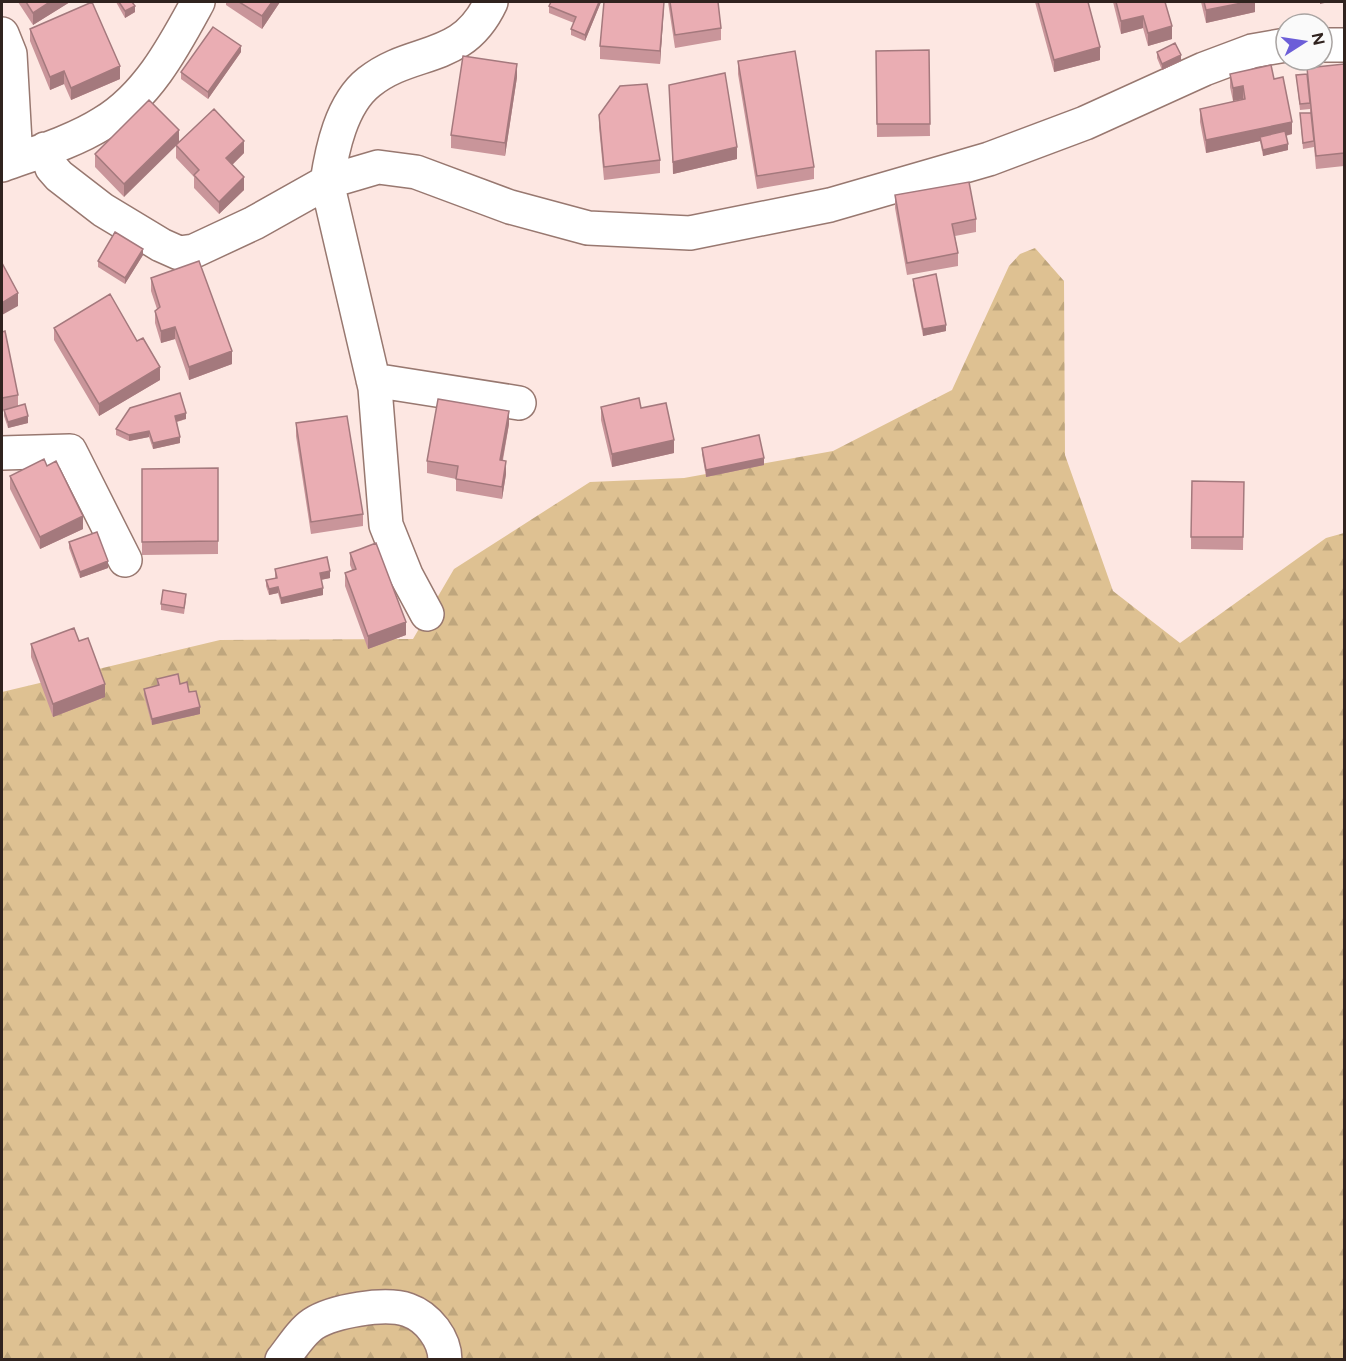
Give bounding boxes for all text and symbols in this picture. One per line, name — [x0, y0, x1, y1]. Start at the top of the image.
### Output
north arrow — [1274, 12, 1334, 72]
text: N — [1308, 31, 1329, 47]

